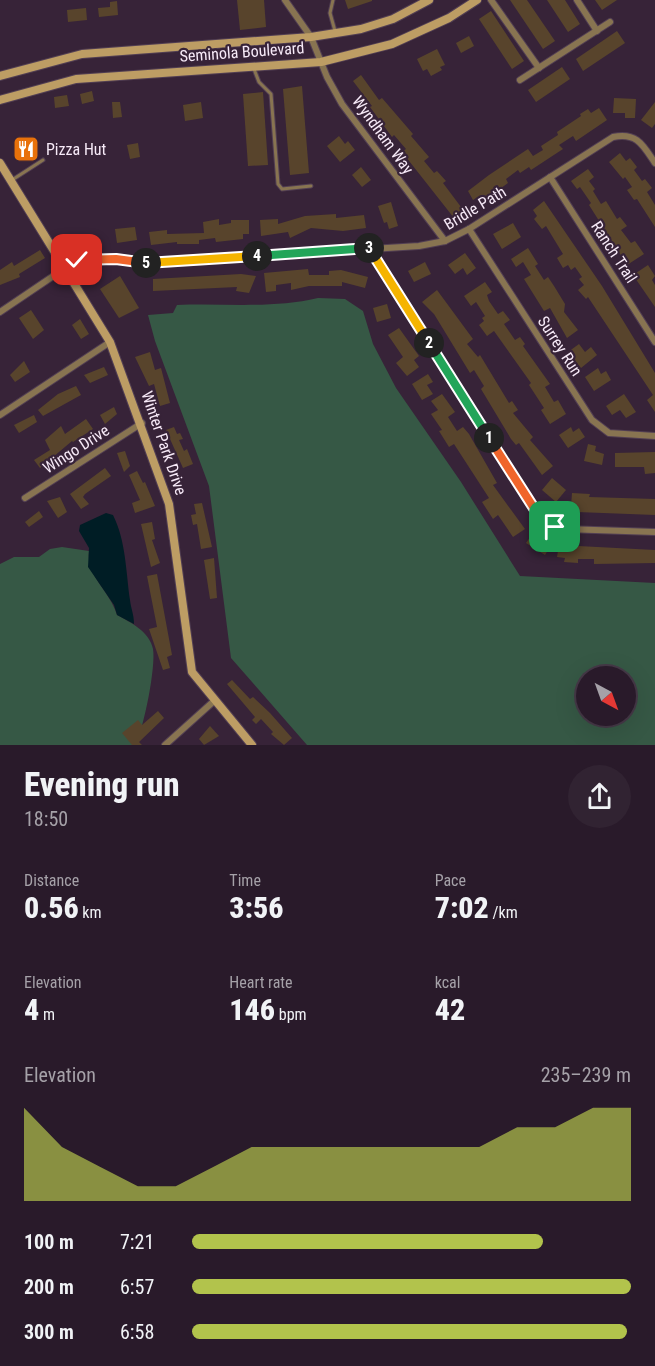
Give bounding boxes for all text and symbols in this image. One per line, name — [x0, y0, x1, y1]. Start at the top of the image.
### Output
street label: Seminola Boulevard — [179, 38, 305, 66]
street label: Wyndham Way — [348, 92, 418, 178]
restaurant icon: Pizza Hut — [11, 134, 41, 164]
place label: Pizza Hut — [46, 140, 107, 159]
street label: Bridle Path — [441, 182, 509, 234]
street label: Ranch Trail — [587, 218, 641, 286]
pin: 3 — [354, 233, 384, 263]
pin — [51, 234, 102, 285]
text: 3 — [365, 238, 373, 257]
pin: 4 — [242, 241, 272, 271]
icon: check — [60, 243, 93, 276]
text: 4 — [253, 246, 261, 265]
pin: 5 — [131, 248, 161, 278]
text: 5 — [142, 253, 150, 272]
street label: Surrey Run — [534, 313, 586, 379]
pin: 2 — [414, 328, 444, 358]
text: 2 — [425, 333, 433, 352]
street label: Winter Park Drive — [137, 389, 191, 497]
street label: Wingo Drive — [39, 421, 113, 477]
pin: 1 — [474, 423, 504, 453]
text: 1 — [485, 428, 493, 447]
pin — [529, 501, 580, 552]
icon: arrive — [538, 510, 571, 543]
north arrow — [576, 666, 636, 726]
map controls — [576, 666, 636, 726]
text: Evening run — [24, 765, 180, 804]
button: share — [568, 765, 631, 828]
text: 18:50 — [24, 807, 68, 831]
text: Distance — [24, 871, 79, 890]
text: Time — [229, 871, 261, 890]
text: Pace — [435, 871, 466, 890]
text: 0.56 — [24, 890, 79, 925]
text: 3:56 — [229, 890, 284, 925]
text: 7:02 — [435, 890, 489, 925]
text: km — [79, 903, 102, 922]
text: /km — [489, 903, 518, 922]
text: Elevation — [24, 973, 82, 992]
text: Heart rate — [229, 973, 293, 992]
text: kcal — [435, 973, 460, 992]
text: 4 — [24, 992, 39, 1027]
text: 146 — [229, 992, 275, 1027]
text: 42 — [435, 992, 465, 1027]
text: m — [39, 1005, 55, 1024]
text: bpm — [275, 1005, 307, 1024]
text: Elevation — [24, 1063, 96, 1087]
text: 235–239 m — [541, 1063, 631, 1087]
text: 100 m — [24, 1230, 74, 1254]
text: 7:21 — [120, 1230, 154, 1254]
text: 200 m — [24, 1275, 74, 1299]
text: 6:57 — [120, 1275, 154, 1299]
text: 300 m — [24, 1320, 74, 1344]
text: 6:58 — [120, 1320, 154, 1344]

